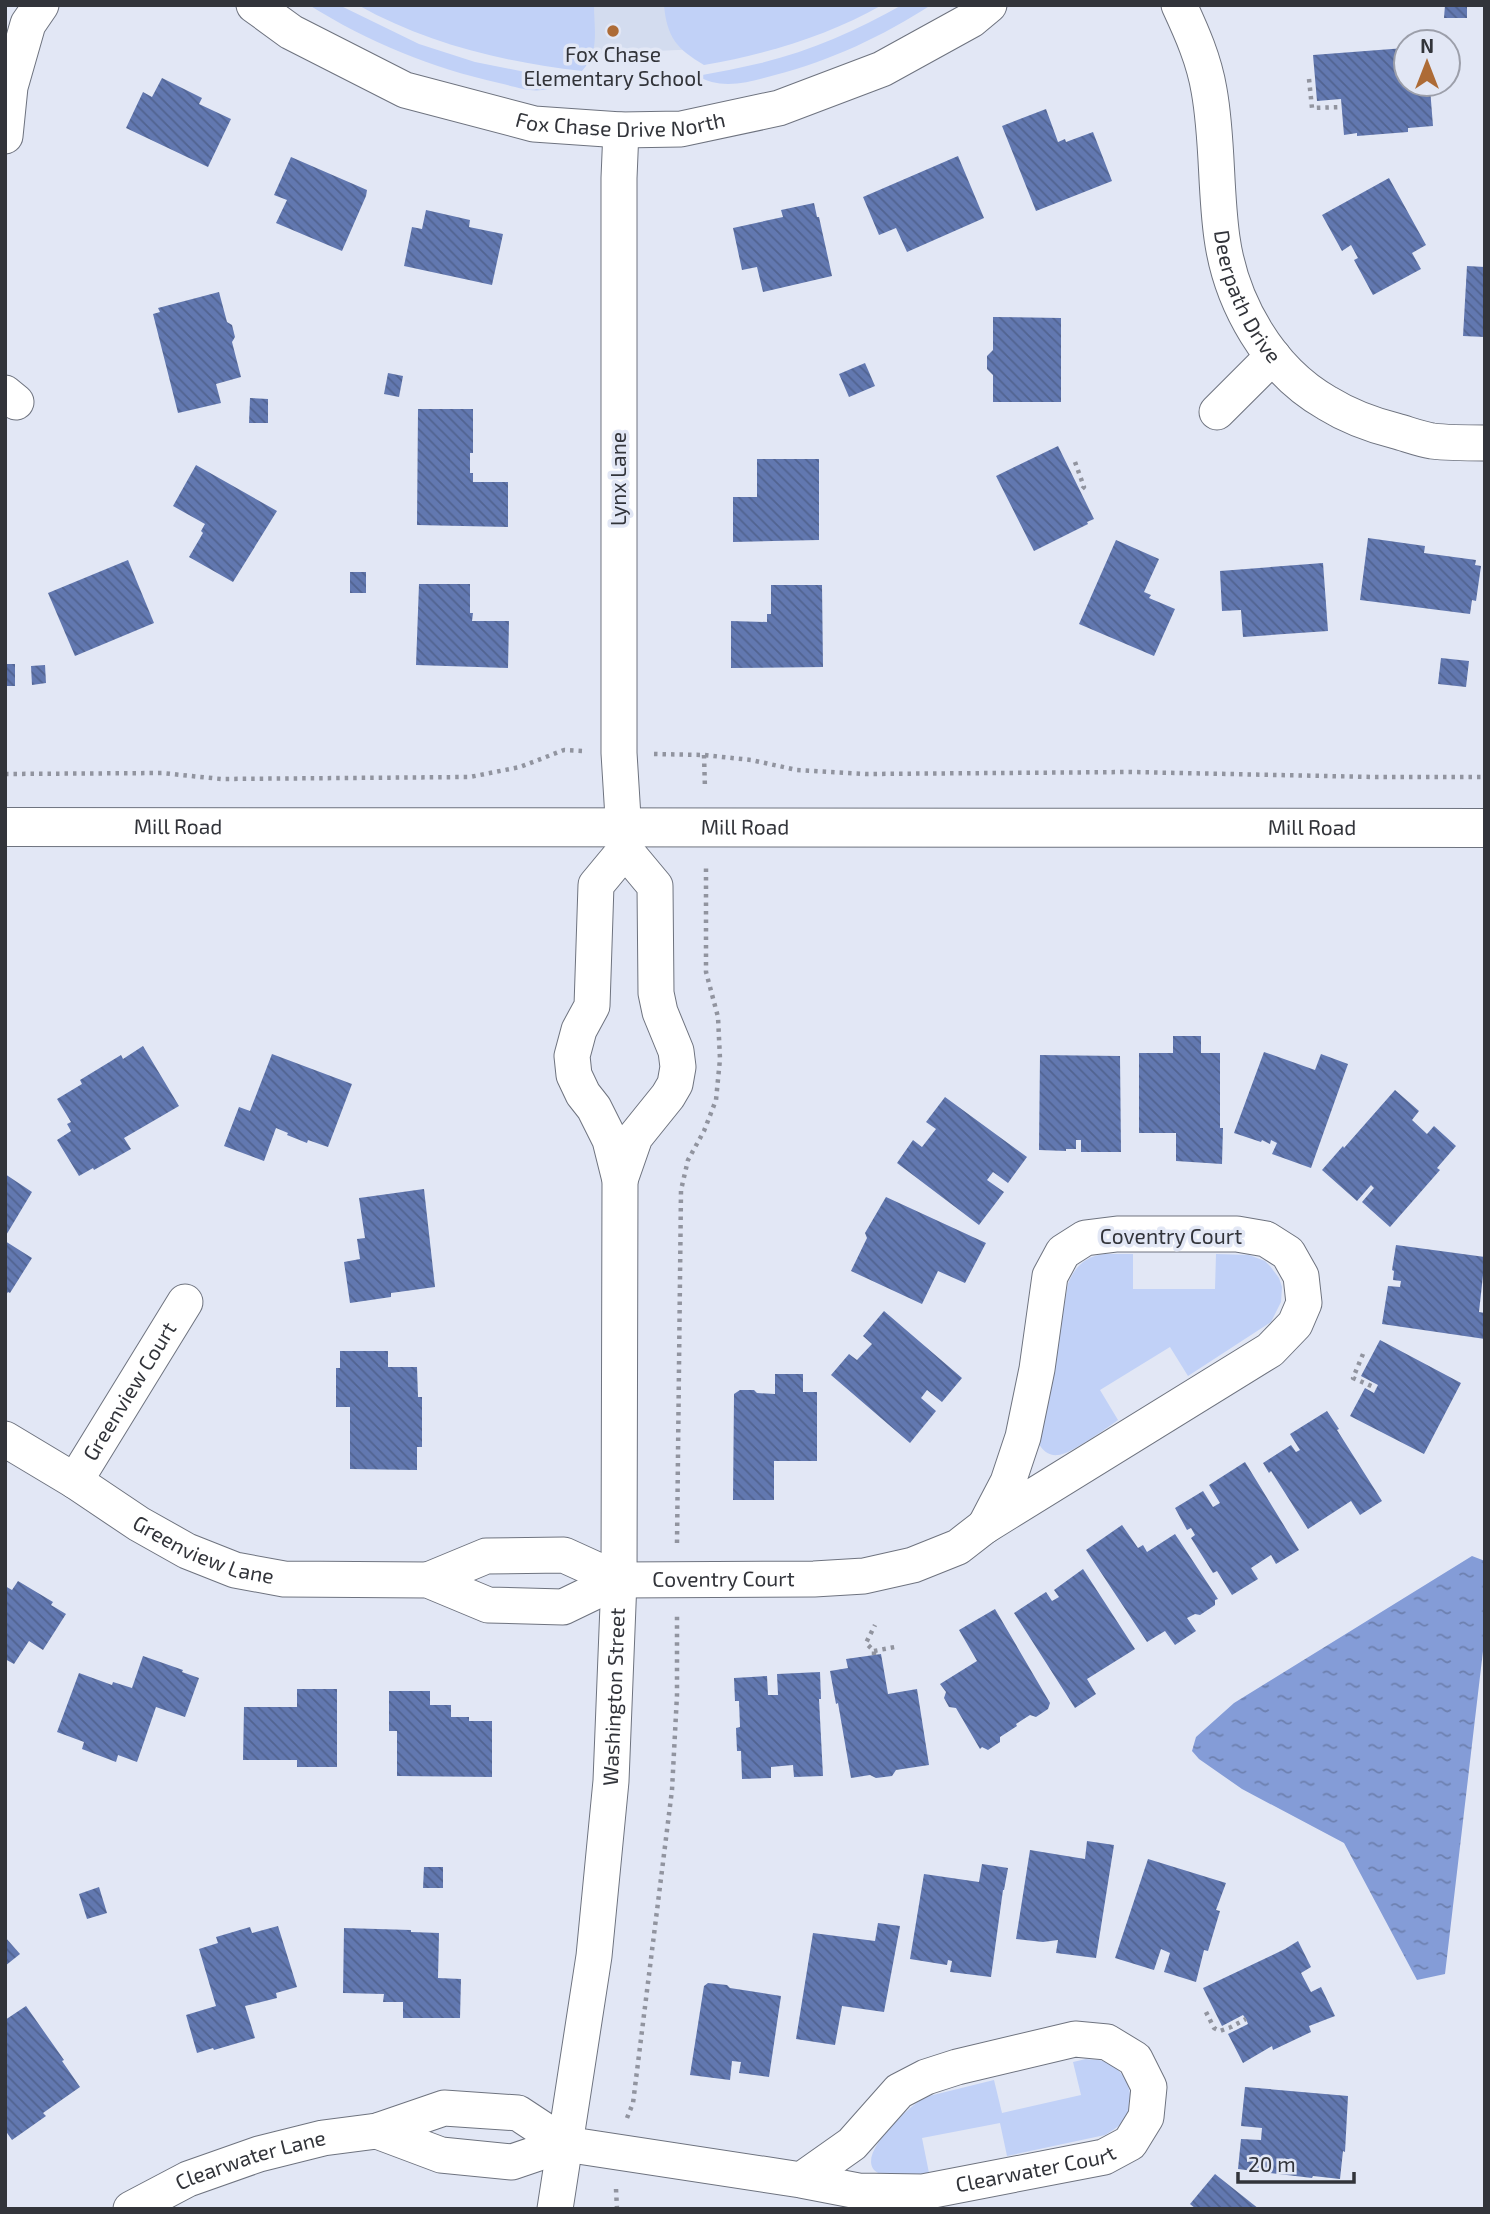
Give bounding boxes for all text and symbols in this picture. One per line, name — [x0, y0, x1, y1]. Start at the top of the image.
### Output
marker: Fox Chase Elementary School — [605, 23, 621, 39]
north arrow — [1392, 28, 1462, 98]
text: N — [1420, 34, 1434, 57]
place label: Fox Chase Elementary School — [524, 41, 703, 90]
street label: Fox Chase Drive North — [513, 106, 727, 141]
street label: Deerpath Drive — [1210, 228, 1287, 367]
street label: Lynx Lane — [605, 432, 630, 526]
street label: Mill Road — [134, 813, 222, 838]
street label: Mill Road — [701, 813, 789, 839]
street label: Mill Road — [1268, 814, 1356, 839]
street label: Coventry Court — [1100, 1223, 1242, 1248]
street label: Greenview Court — [77, 1317, 181, 1464]
street label: Greenview Lane — [129, 1509, 276, 1588]
street label: Coventry Court — [652, 1565, 795, 1591]
street label: Washington Street — [597, 1607, 629, 1786]
street label: Clearwater Lane — [170, 2124, 328, 2195]
street label: Clearwater Court — [953, 2139, 1120, 2196]
scale bar — [1238, 2140, 1354, 2184]
text: 20 m — [1248, 2151, 1296, 2176]

